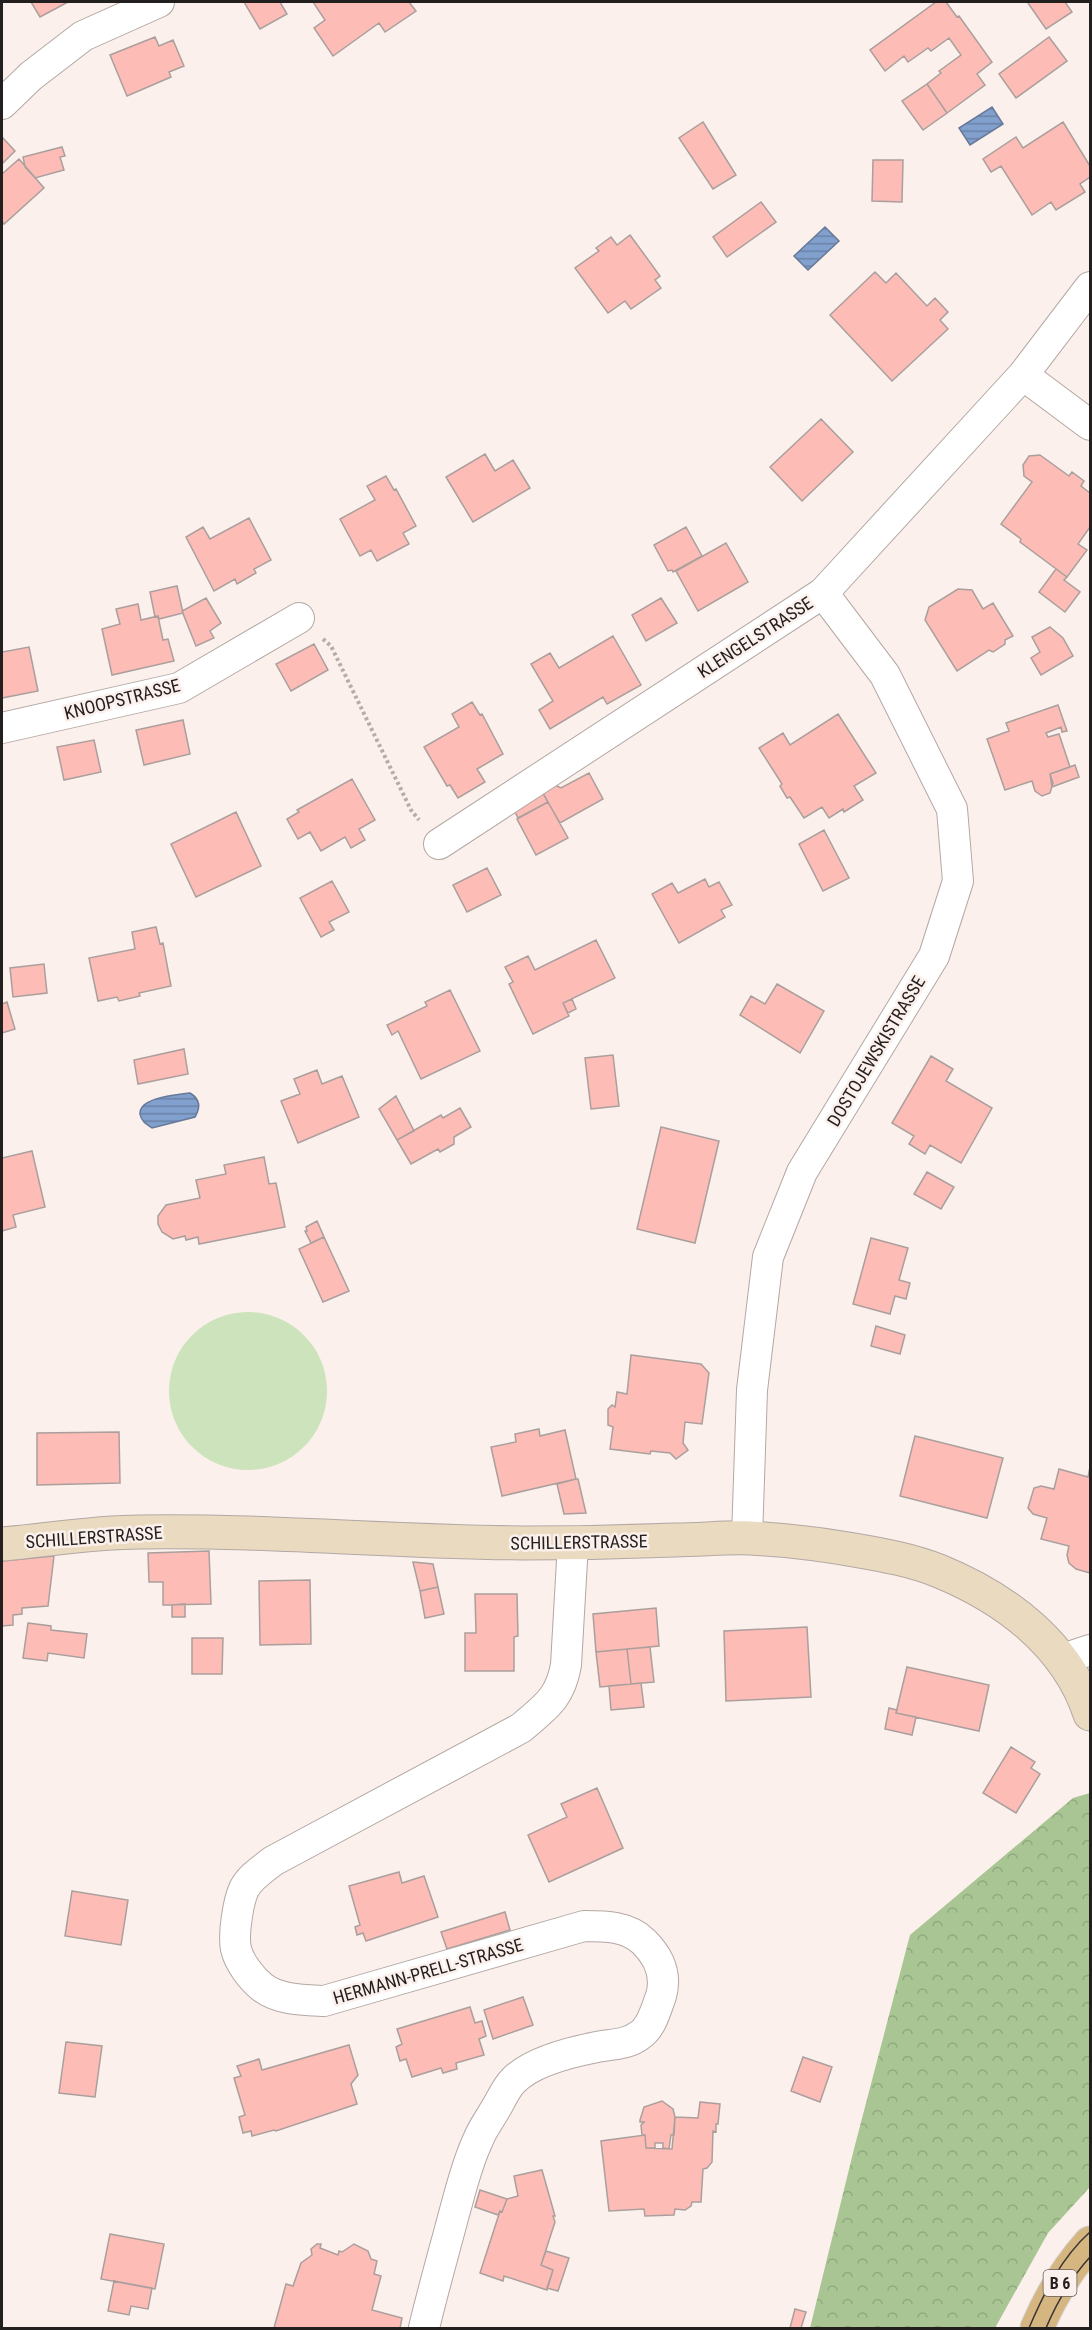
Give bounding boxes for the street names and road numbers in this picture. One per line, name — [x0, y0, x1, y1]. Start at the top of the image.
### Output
street label: KLENGELSTRASSE — [694, 592, 816, 682]
street label: KNOOPSTRASSE — [62, 674, 182, 724]
street label: DOSTOJEWSKISTRASSE — [823, 972, 929, 1130]
street label: SCHILLERSTRASSE — [25, 1522, 163, 1552]
street label: SCHILLERSTRASSE — [510, 1530, 648, 1554]
street label: HERMANN-PRELL-STRASSE — [330, 1934, 526, 2008]
road number: B 6 — [1044, 2270, 1076, 2296]

